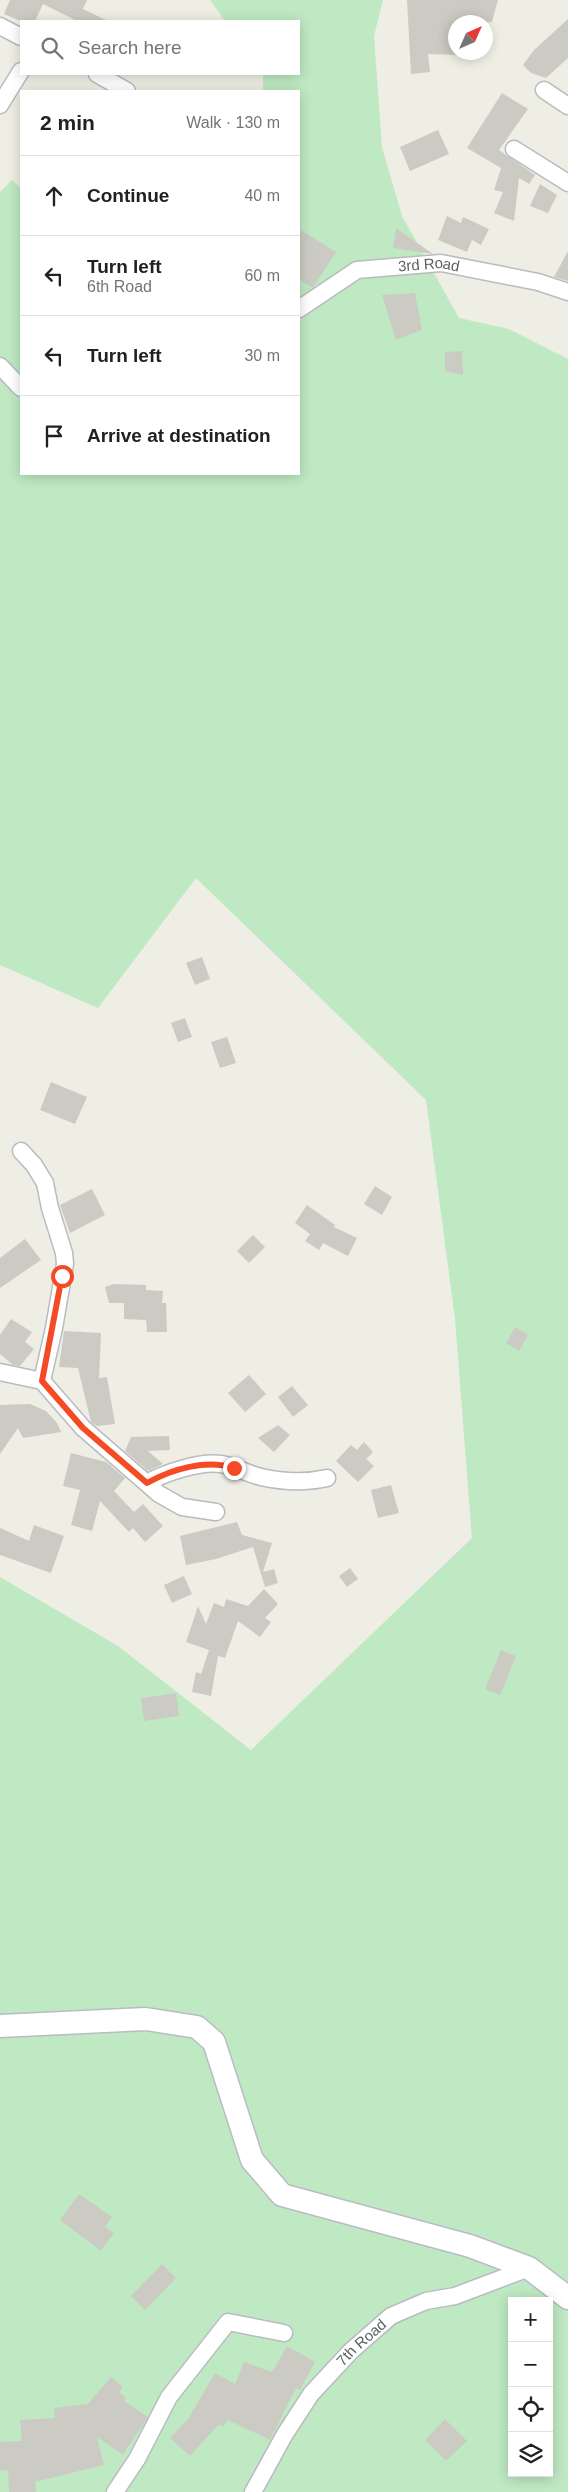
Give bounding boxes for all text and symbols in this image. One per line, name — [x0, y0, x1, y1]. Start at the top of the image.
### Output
north arrow — [448, 15, 493, 60]
search box — [20, 20, 300, 75]
icon: search — [38, 34, 66, 62]
text: Search here — [78, 37, 182, 58]
text: 2 min — [40, 111, 95, 134]
text: Walk · 130 m — [186, 114, 280, 131]
icon: ahead — [40, 182, 68, 210]
text: Continue — [87, 185, 169, 206]
text: 40 m — [244, 187, 280, 204]
street label: 3rd Road — [397, 254, 461, 275]
text: Turn left — [87, 256, 162, 277]
icon: left — [40, 262, 68, 290]
text: 60 m — [244, 267, 280, 284]
text: 6th Road — [87, 278, 152, 295]
icon: left — [40, 342, 68, 370]
text: Turn left — [87, 345, 162, 366]
text: 30 m — [244, 347, 280, 364]
icon: arrive — [40, 422, 68, 450]
text: Arrive at destination — [87, 425, 271, 446]
route start — [51, 1265, 74, 1288]
route end — [223, 1457, 246, 1480]
map controls — [508, 2297, 553, 2477]
button: + — [508, 2297, 553, 2342]
street label: 7th Road — [333, 2315, 389, 2369]
button: − — [508, 2342, 553, 2387]
button: locate — [508, 2387, 553, 2432]
button: layers — [508, 2432, 553, 2477]

